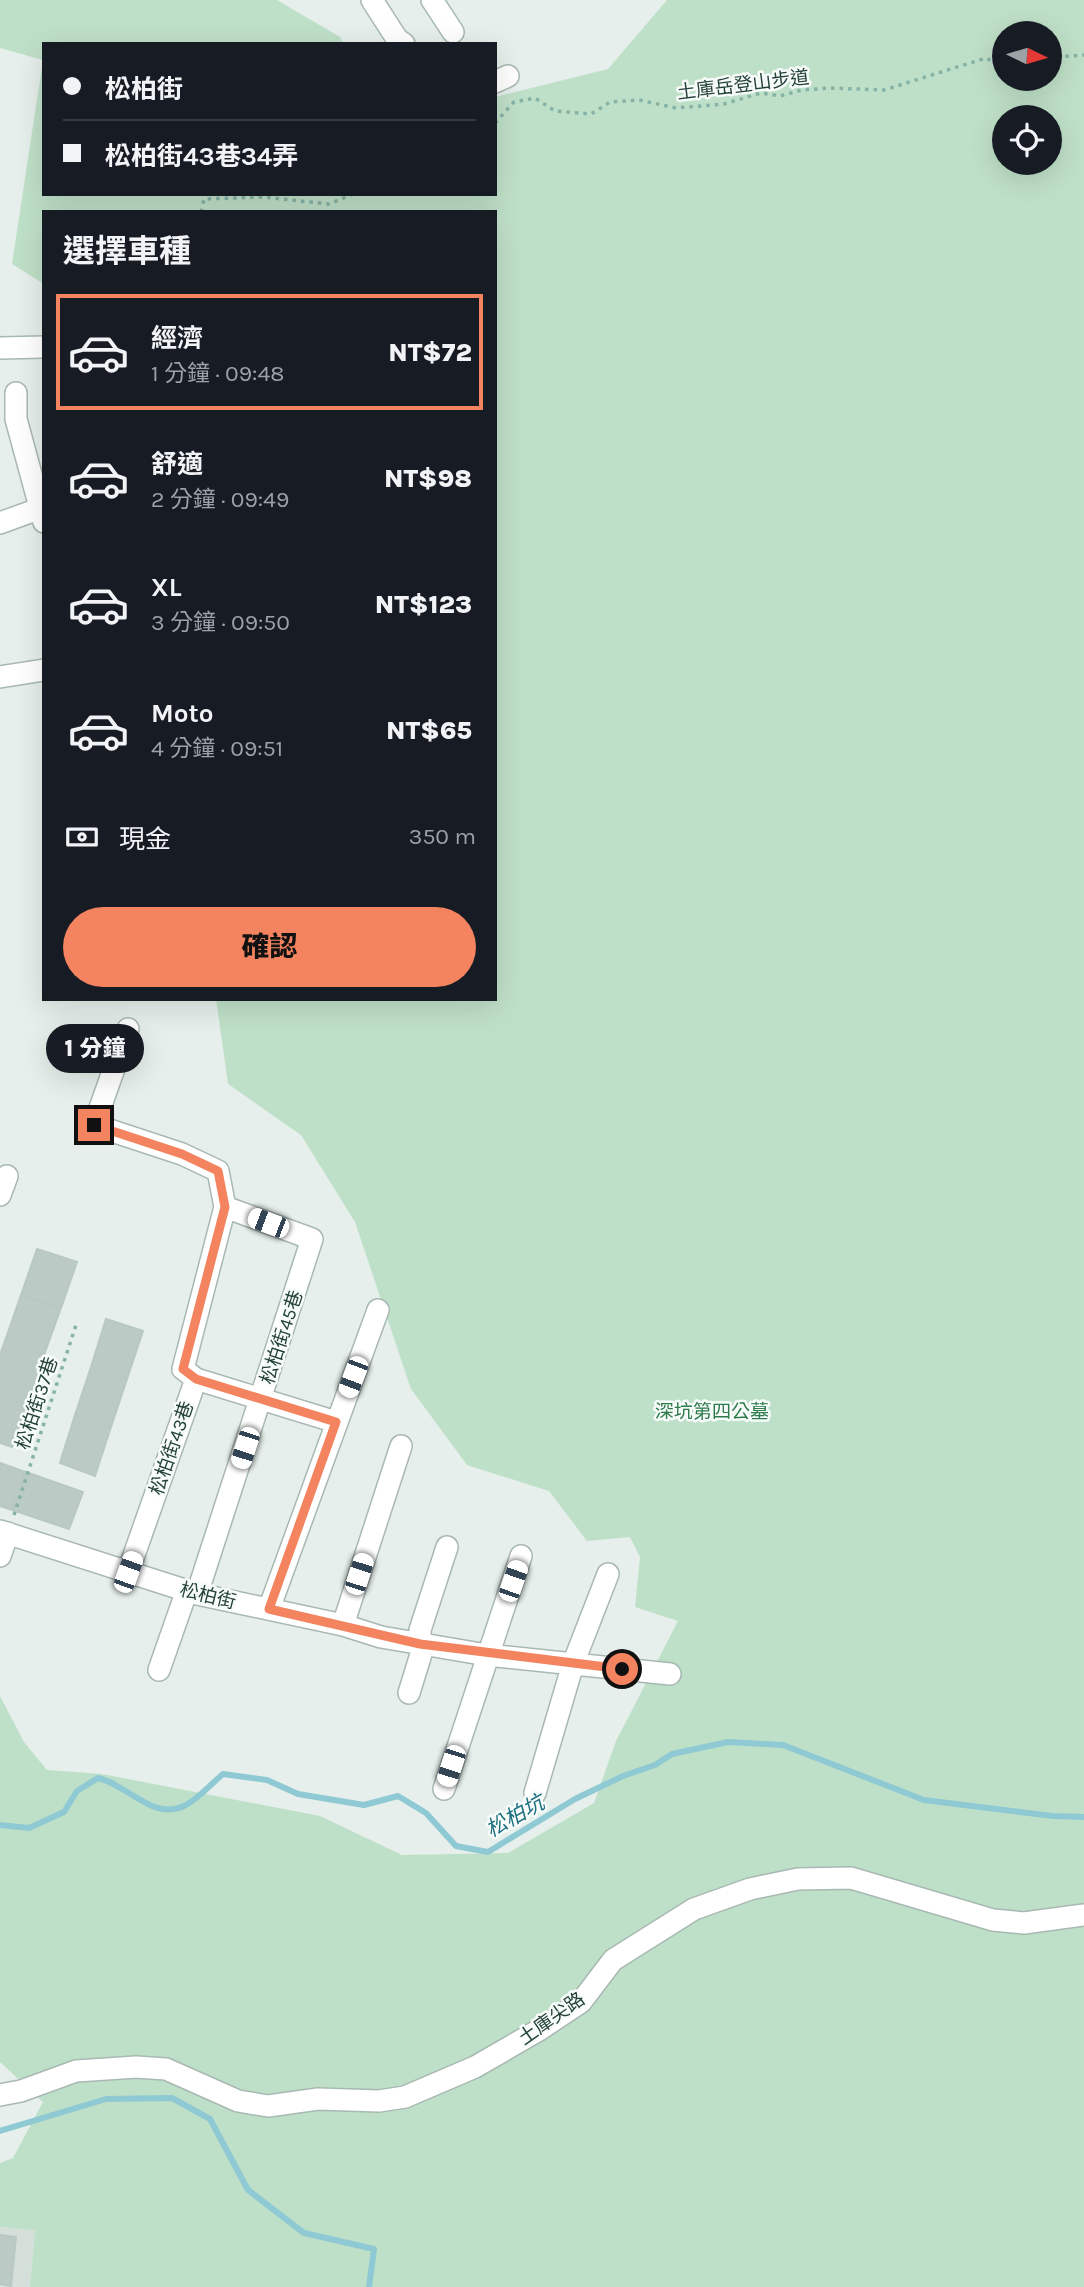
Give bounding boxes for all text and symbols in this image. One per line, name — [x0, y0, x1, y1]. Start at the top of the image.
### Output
north arrow — [992, 21, 1062, 91]
map controls — [992, 21, 1062, 175]
street label: 土庫岳登山步道 — [676, 66, 810, 104]
text: 松柏街 — [105, 74, 183, 105]
button: locate — [992, 105, 1062, 175]
text: 松柏街43巷34弄 — [105, 141, 298, 172]
text: 選擇車種 — [63, 233, 191, 270]
icon: car — [67, 321, 130, 384]
text: 經濟 — [151, 323, 203, 354]
text: NT$72 — [388, 337, 472, 368]
text: 1 分鐘 · 09:48 — [151, 360, 284, 387]
icon: car — [67, 447, 130, 510]
text: 舒適 — [151, 449, 203, 480]
text: NT$98 — [384, 463, 472, 494]
text: 2 分鐘 · 09:49 — [151, 486, 289, 513]
text: XL — [151, 572, 182, 603]
icon: car — [67, 573, 130, 636]
text: NT$123 — [375, 589, 472, 620]
text: 3 分鐘 · 09:50 — [151, 609, 290, 636]
text: Moto — [151, 698, 213, 729]
icon: car — [67, 699, 130, 762]
text: NT$65 — [386, 715, 472, 746]
text: 4 分鐘 · 09:51 — [151, 735, 283, 762]
icon: cash — [63, 818, 101, 856]
text: 350 m — [409, 823, 476, 850]
text: 現金 — [119, 824, 171, 855]
button: 確認 — [63, 907, 476, 987]
callout: 1 分鐘 — [45, 1024, 143, 1072]
text: 1 分鐘 — [64, 1035, 126, 1062]
route end — [78, 1109, 110, 1141]
car — [245, 1206, 292, 1240]
street label: 松柏街45巷 — [256, 1288, 307, 1387]
street label: 松柏街37巷 — [12, 1354, 62, 1452]
car — [336, 1354, 371, 1400]
street label: 松柏街43巷 — [146, 1398, 198, 1498]
park label: 深坑第四公墓 — [655, 1401, 769, 1423]
car — [229, 1425, 262, 1471]
car — [111, 1549, 146, 1595]
car — [343, 1551, 376, 1597]
car — [497, 1558, 530, 1604]
street label: 松柏街 — [177, 1578, 238, 1614]
route start — [606, 1653, 638, 1685]
car — [435, 1743, 468, 1789]
water label: 松柏坑 — [482, 1789, 551, 1842]
street label: 土庫尖路 — [514, 1988, 589, 2050]

